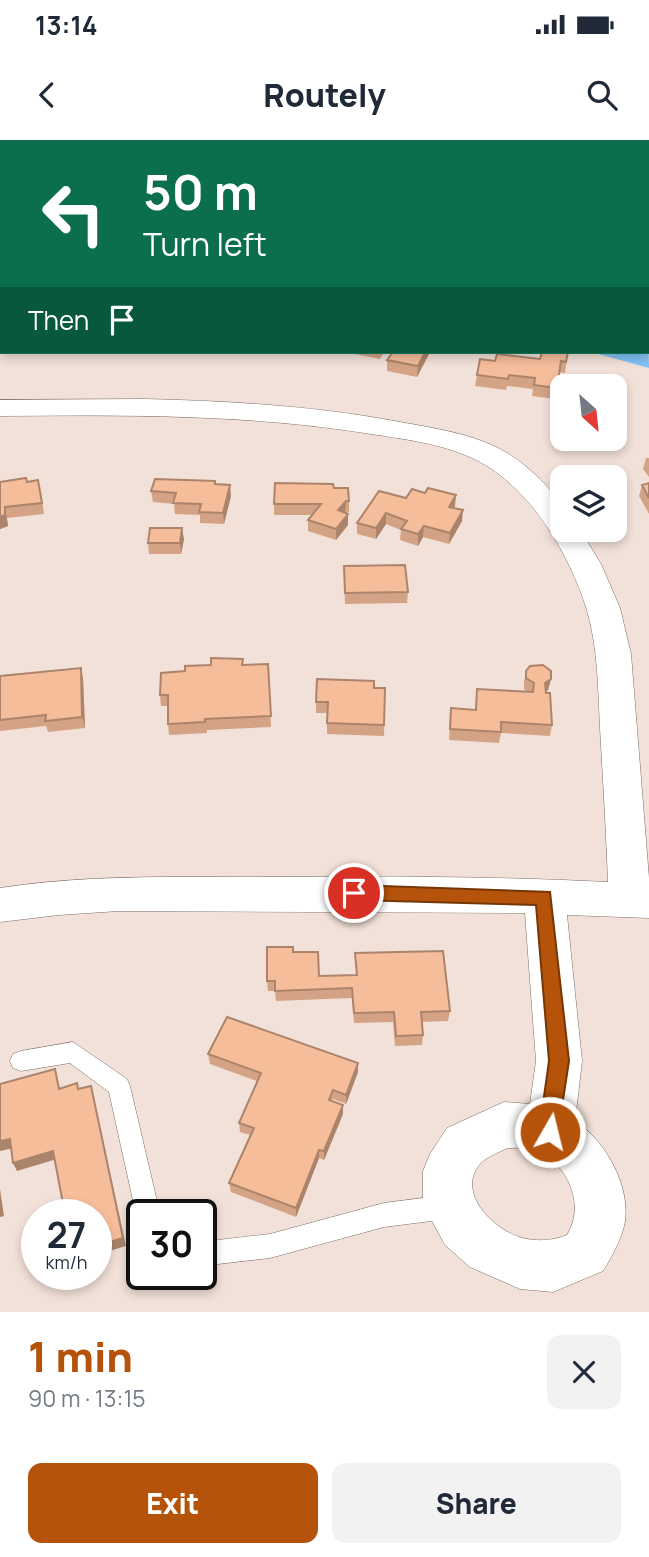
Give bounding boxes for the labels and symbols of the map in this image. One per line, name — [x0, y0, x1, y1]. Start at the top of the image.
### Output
north arrow — [550, 374, 626, 452]
pin — [324, 863, 384, 923]
position arrow — [513, 1095, 587, 1169]
speed limit sign: 30 — [126, 1199, 217, 1290]

